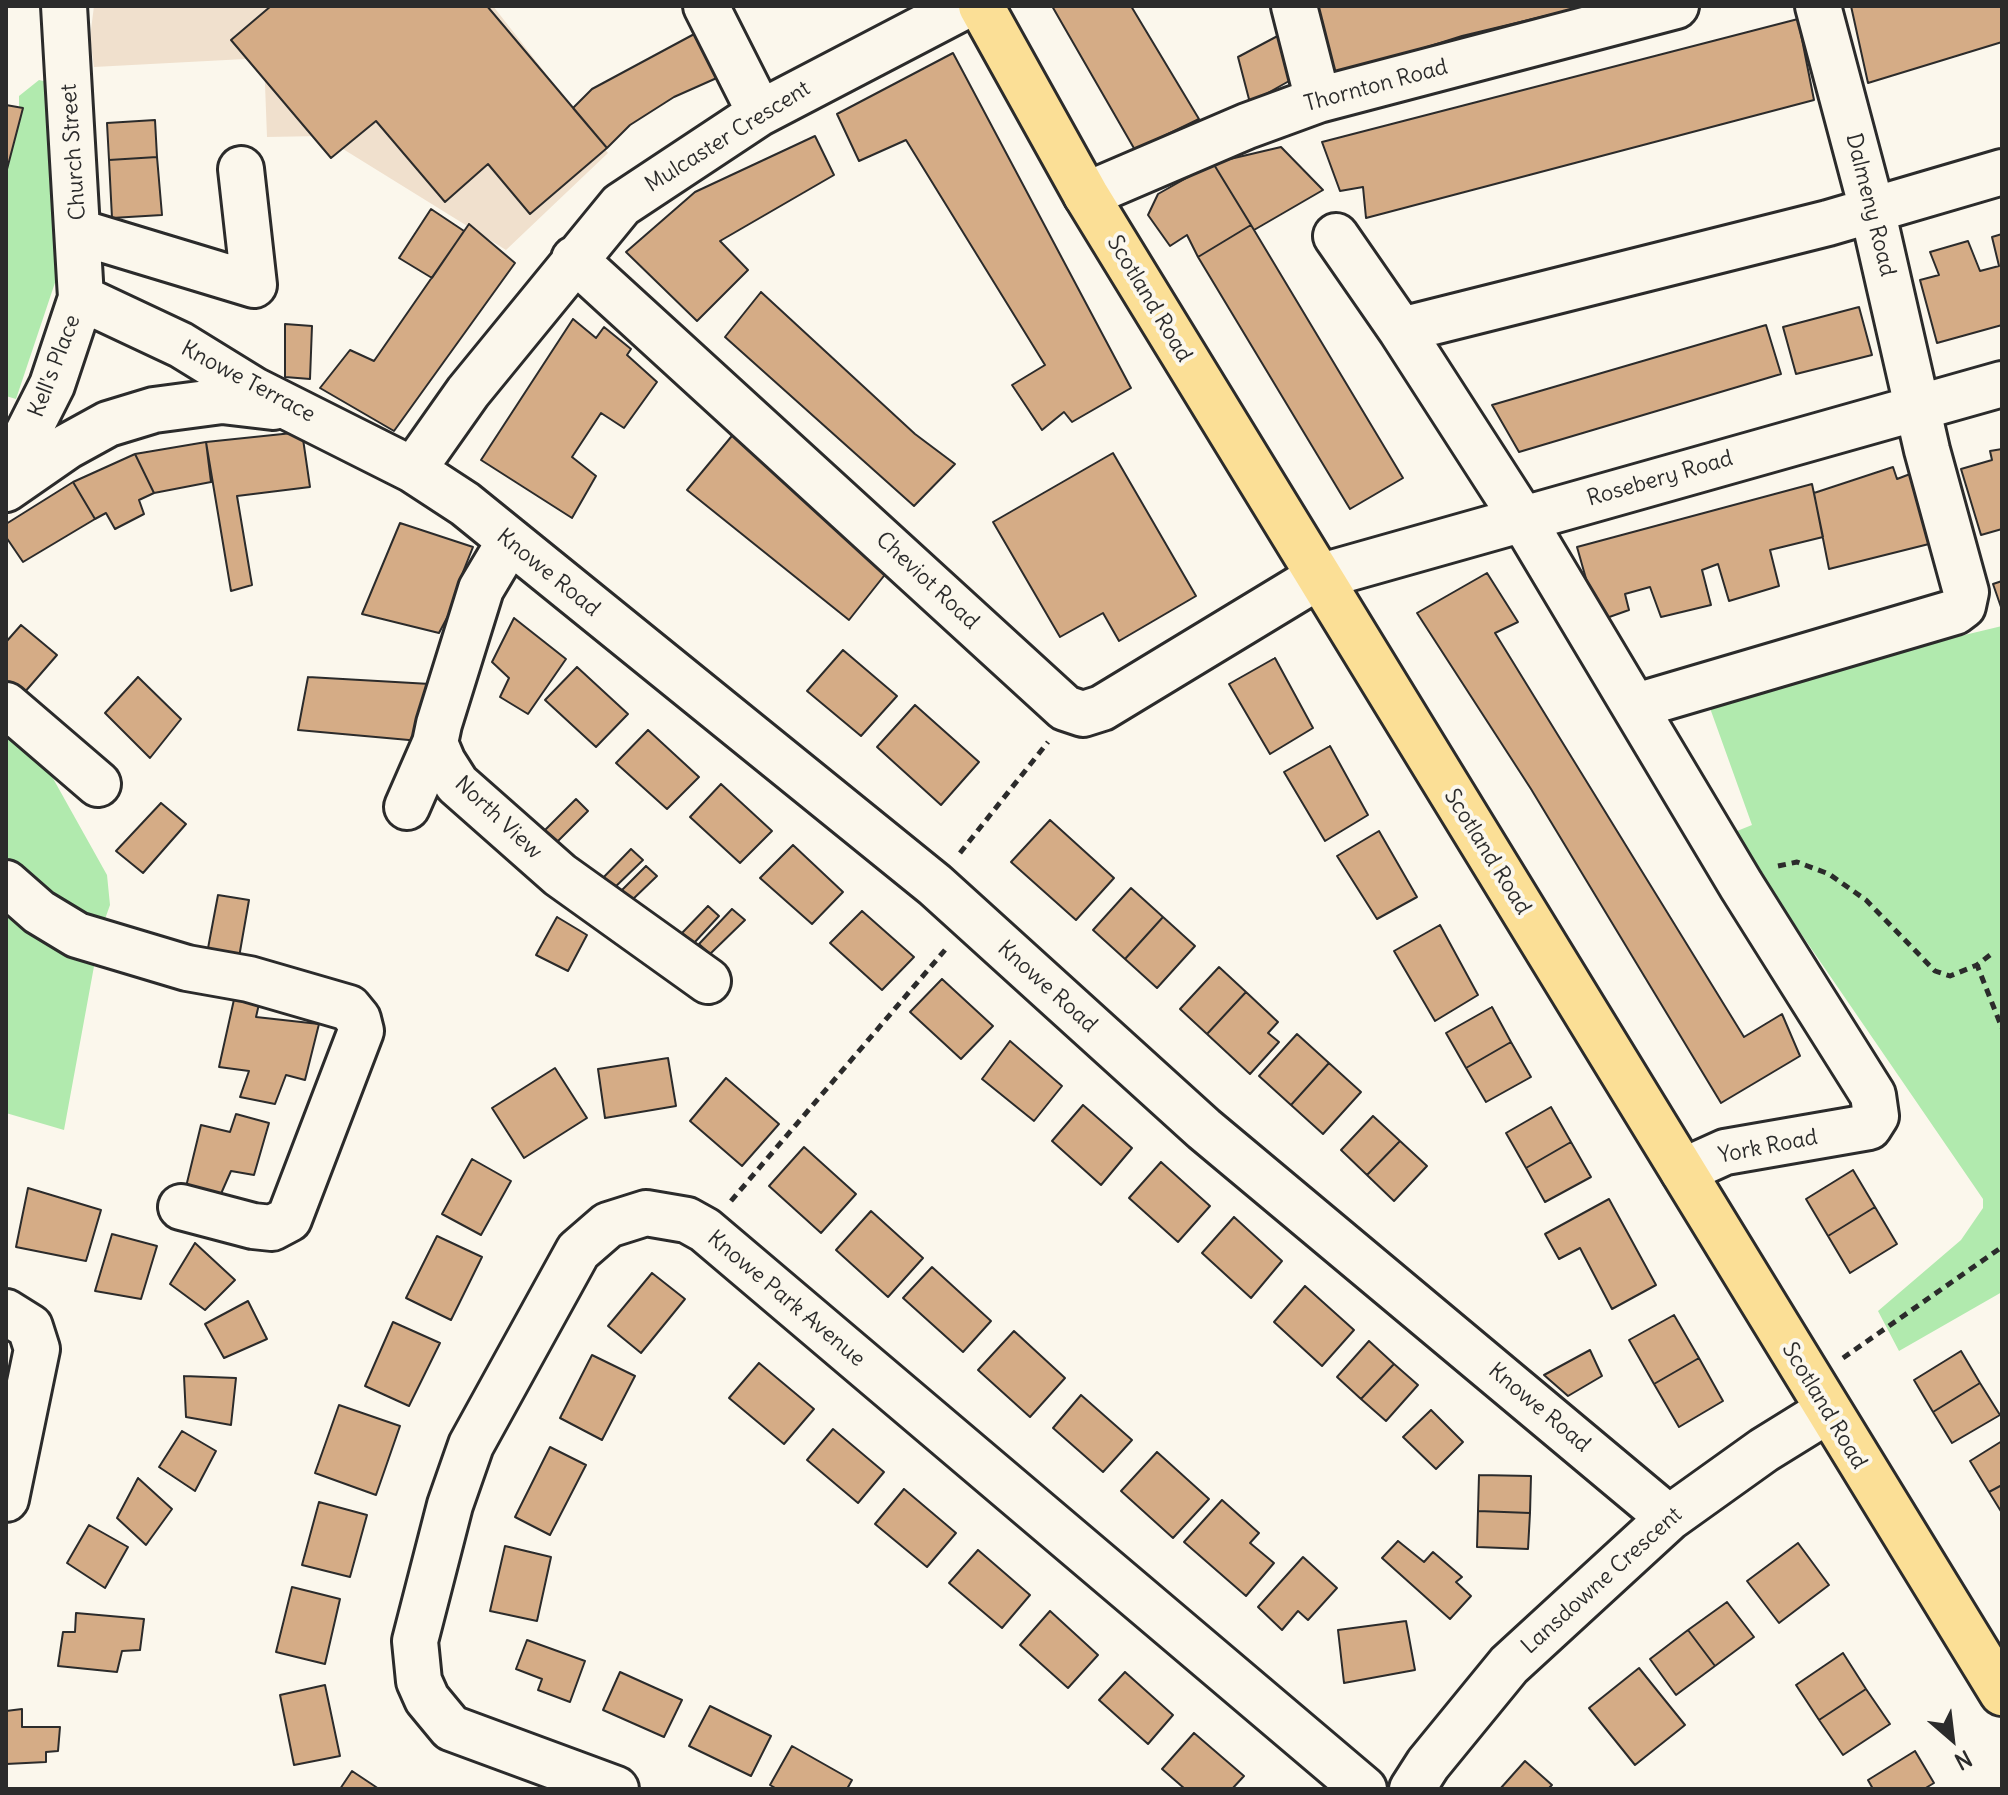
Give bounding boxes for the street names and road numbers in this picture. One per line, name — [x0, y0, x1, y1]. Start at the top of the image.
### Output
street label: Thornton Road — [1301, 54, 1451, 118]
street label: Mulcaster Crescent — [641, 76, 815, 198]
street label: Church Street — [56, 83, 92, 221]
street label: Dalmeny Road — [1840, 131, 1900, 279]
street label: Scotland Road — [1101, 231, 1197, 367]
street label: Kell's Place — [23, 311, 87, 421]
street label: Knowe Terrace — [177, 336, 319, 428]
street label: Rosebery Road — [1584, 446, 1736, 512]
street label: Knowe Road — [491, 524, 605, 622]
street label: Cheviot Road — [870, 527, 984, 635]
street label: North View — [449, 771, 547, 865]
street label: Scotland Road — [1438, 784, 1536, 920]
street label: Knowe Road — [992, 935, 1102, 1039]
street label: York Road — [1716, 1124, 1820, 1170]
street label: Knowe Park Avenue — [702, 1225, 870, 1373]
street label: Scotland Road — [1776, 1338, 1872, 1474]
street label: Knowe Road — [1483, 1358, 1595, 1458]
street label: Lansdowne Crescent — [1516, 1502, 1688, 1660]

